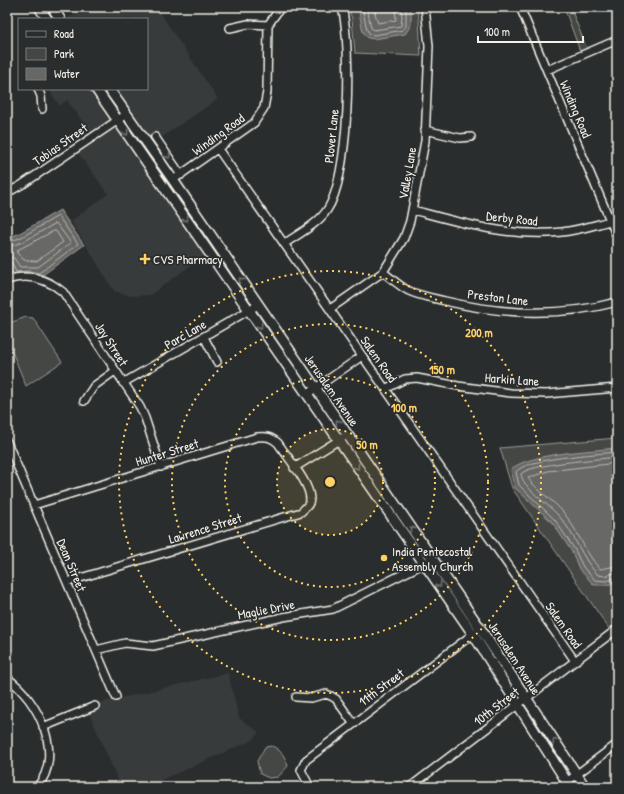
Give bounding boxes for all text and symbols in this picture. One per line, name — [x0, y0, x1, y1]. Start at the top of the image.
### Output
legend — [18, 18, 148, 90]
scale bar — [478, 18, 583, 44]
text: 100 m — [484, 23, 510, 40]
text: Road — [54, 25, 74, 42]
text: Park — [54, 45, 74, 62]
text: Water — [54, 65, 80, 82]
street label: Winding Road — [556, 78, 596, 140]
street label: Plover Lane — [319, 108, 343, 164]
street label: Winding Road — [188, 109, 248, 159]
street label: Tobias Street — [29, 118, 91, 169]
one-way arrow — [121, 128, 128, 135]
street label: Valley Lane — [394, 146, 420, 200]
one-way arrow — [163, 152, 171, 159]
street label: Derby Road — [485, 206, 539, 230]
one-way arrow — [181, 214, 188, 221]
place label: CVS Pharmacy — [153, 250, 223, 268]
marker: CVS Pharmacy — [140, 254, 150, 264]
one-way arrow — [238, 277, 246, 284]
street label: Preston Lane — [467, 284, 529, 310]
street label: Parc Lane — [161, 315, 209, 353]
street label: Jay Street — [91, 319, 133, 370]
one-way arrow — [255, 321, 262, 328]
text: 200 m — [465, 324, 493, 341]
street label: Salem Road — [356, 332, 402, 386]
street label: Jerusalem Avenue — [301, 351, 363, 429]
text: 150 m — [429, 361, 455, 378]
street label: Harkin Lane — [484, 368, 540, 390]
text: 100 m — [391, 399, 417, 416]
one-way arrow — [335, 419, 343, 426]
street label: Hunter Street — [133, 434, 201, 470]
text: 50 m — [356, 436, 378, 453]
one-way arrow — [352, 463, 360, 470]
centre of rings — [323, 475, 337, 489]
street label: Lawrence Street — [166, 508, 244, 548]
one-way arrow — [409, 526, 417, 533]
street label: Dean Street — [53, 536, 91, 595]
place label: India Pentecostal Assembly Church — [392, 542, 474, 575]
marker: India Pentecostal Assembly Church — [379, 553, 389, 563]
one-way arrow — [434, 581, 441, 588]
street label: Maglie Drive — [236, 595, 296, 623]
street label: Salem Road — [541, 598, 587, 652]
street label: Jerusalem Avenue — [485, 618, 545, 698]
street label: 11th Street — [355, 664, 408, 710]
street label: 10th Street — [469, 682, 523, 730]
one-way arrow — [553, 739, 560, 746]

